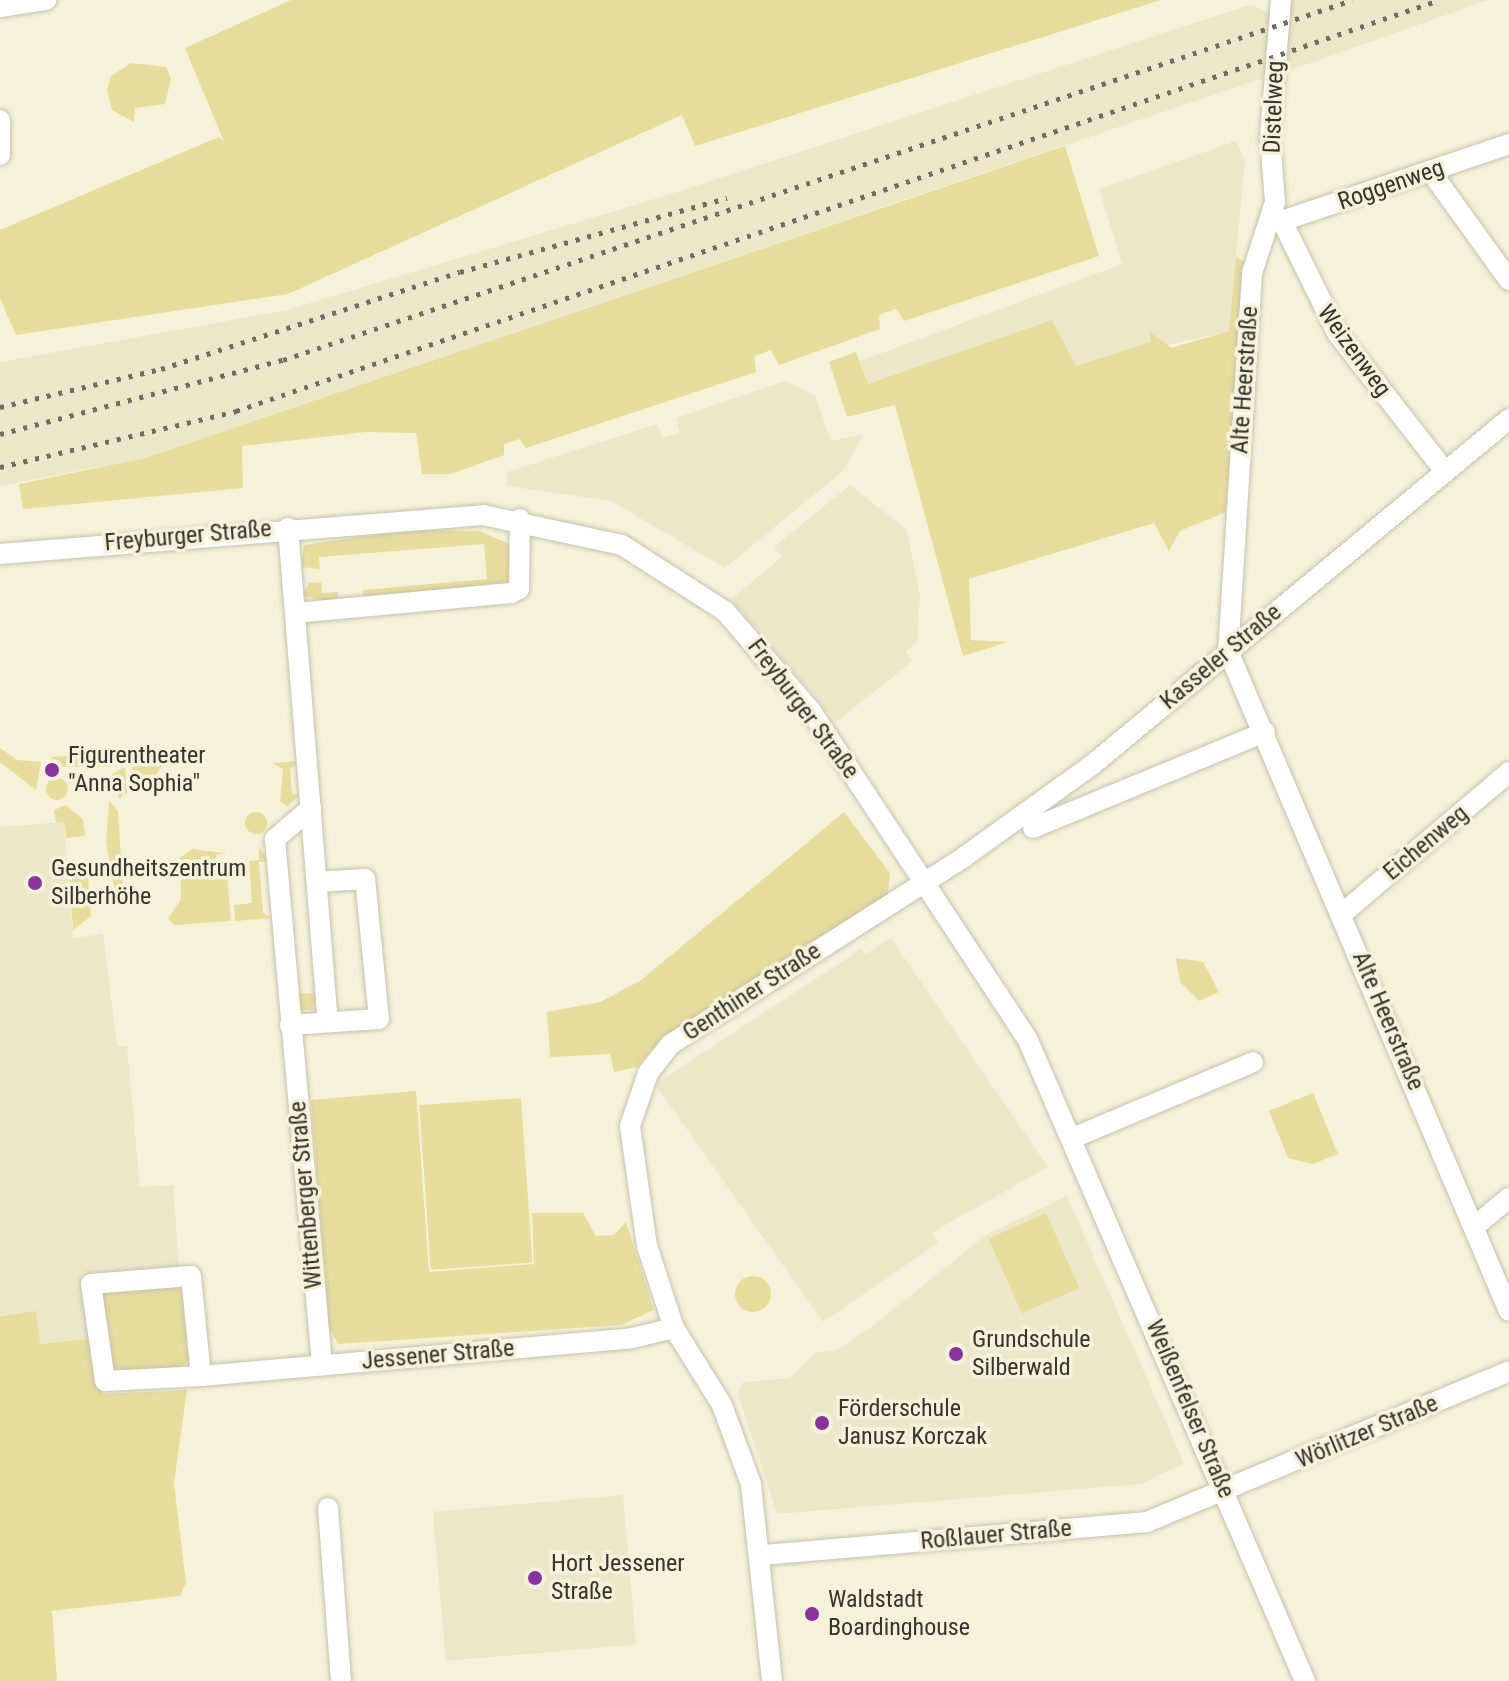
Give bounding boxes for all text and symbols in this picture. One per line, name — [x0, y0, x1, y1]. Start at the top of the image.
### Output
street label: Distelweg — [1258, 60, 1290, 154]
street label: Roggenweg — [1334, 153, 1448, 217]
street label: Weizenweg — [1311, 299, 1397, 403]
street label: Alte Heerstraße — [1225, 305, 1265, 455]
street label: Freyburger Straße — [103, 514, 273, 558]
street label: Kasseler Straße — [1155, 598, 1287, 716]
street label: Freyburger Straße — [741, 633, 865, 785]
place label: Figurentheater "Anna Sophia" — [68, 742, 206, 798]
marker: Figurentheater "Anna Sophia" — [43, 761, 61, 779]
street label: Eichenweg — [1378, 799, 1474, 887]
place label: Gesundheitszentrum Silberhöhe — [51, 855, 246, 911]
marker: Gesundheitszentrum Silberhöhe — [26, 874, 44, 892]
street label: Genthiner Straße — [678, 937, 826, 1047]
street label: Alte Heerstraße — [1346, 947, 1430, 1095]
street label: Wittenberger Straße — [283, 1100, 329, 1290]
street label: Weißenfelser Straße — [1139, 1316, 1241, 1502]
place label: Grundschule Silberwald — [972, 1326, 1091, 1382]
street label: Jessener Straße — [360, 1334, 516, 1376]
marker: Grundschule Silberwald — [947, 1345, 965, 1363]
street label: Wörlitzer Straße — [1292, 1389, 1442, 1475]
place label: Förderschule Janusz Korczak — [838, 1395, 987, 1451]
marker: Förderschule Janusz Korczak — [813, 1414, 831, 1432]
street label: Roßlauer Straße — [919, 1514, 1073, 1556]
place label: Hort Jessener Straße — [551, 1550, 685, 1606]
marker: Hort Jessener Straße — [526, 1569, 544, 1587]
place label: Waldstadt Boardinghouse — [828, 1586, 970, 1642]
marker: Waldstadt Boardinghouse — [803, 1605, 821, 1623]

